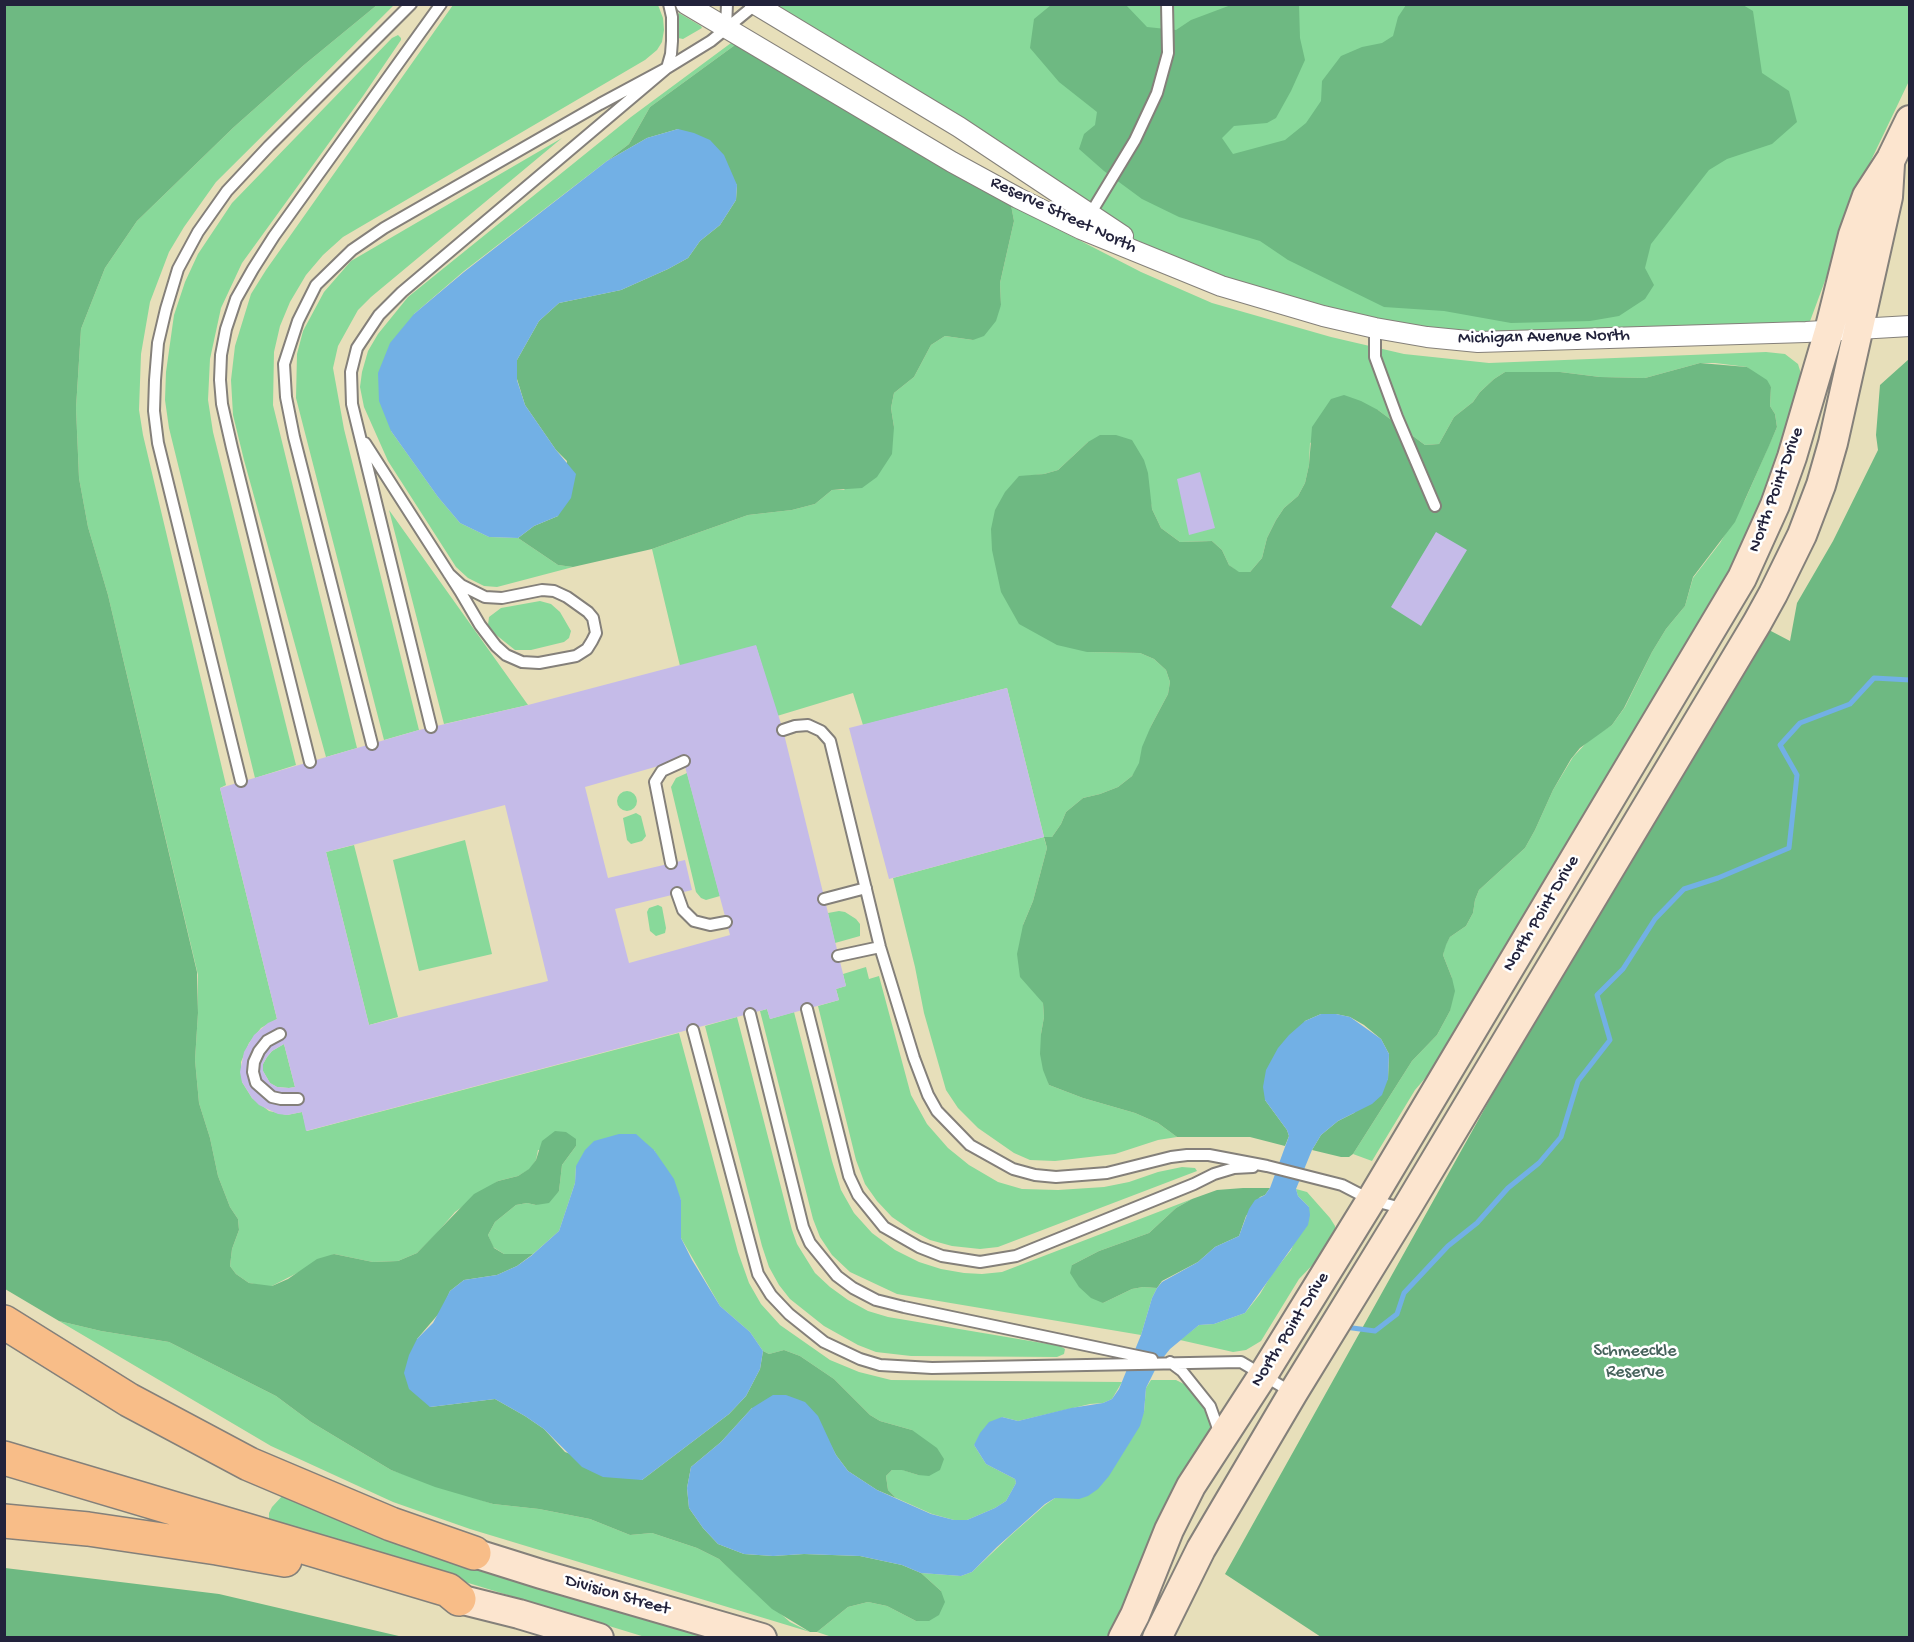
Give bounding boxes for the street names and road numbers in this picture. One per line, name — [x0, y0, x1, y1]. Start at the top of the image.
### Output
street label: Reserve Street North — [986, 173, 1140, 259]
street label: Michigan Avenue North — [1458, 326, 1630, 350]
street label: North Point Drive — [1744, 425, 1810, 555]
street label: North Point Drive — [1499, 852, 1585, 976]
street label: North Point Drive — [1247, 1269, 1335, 1391]
street label: Division Street — [562, 1571, 672, 1621]

